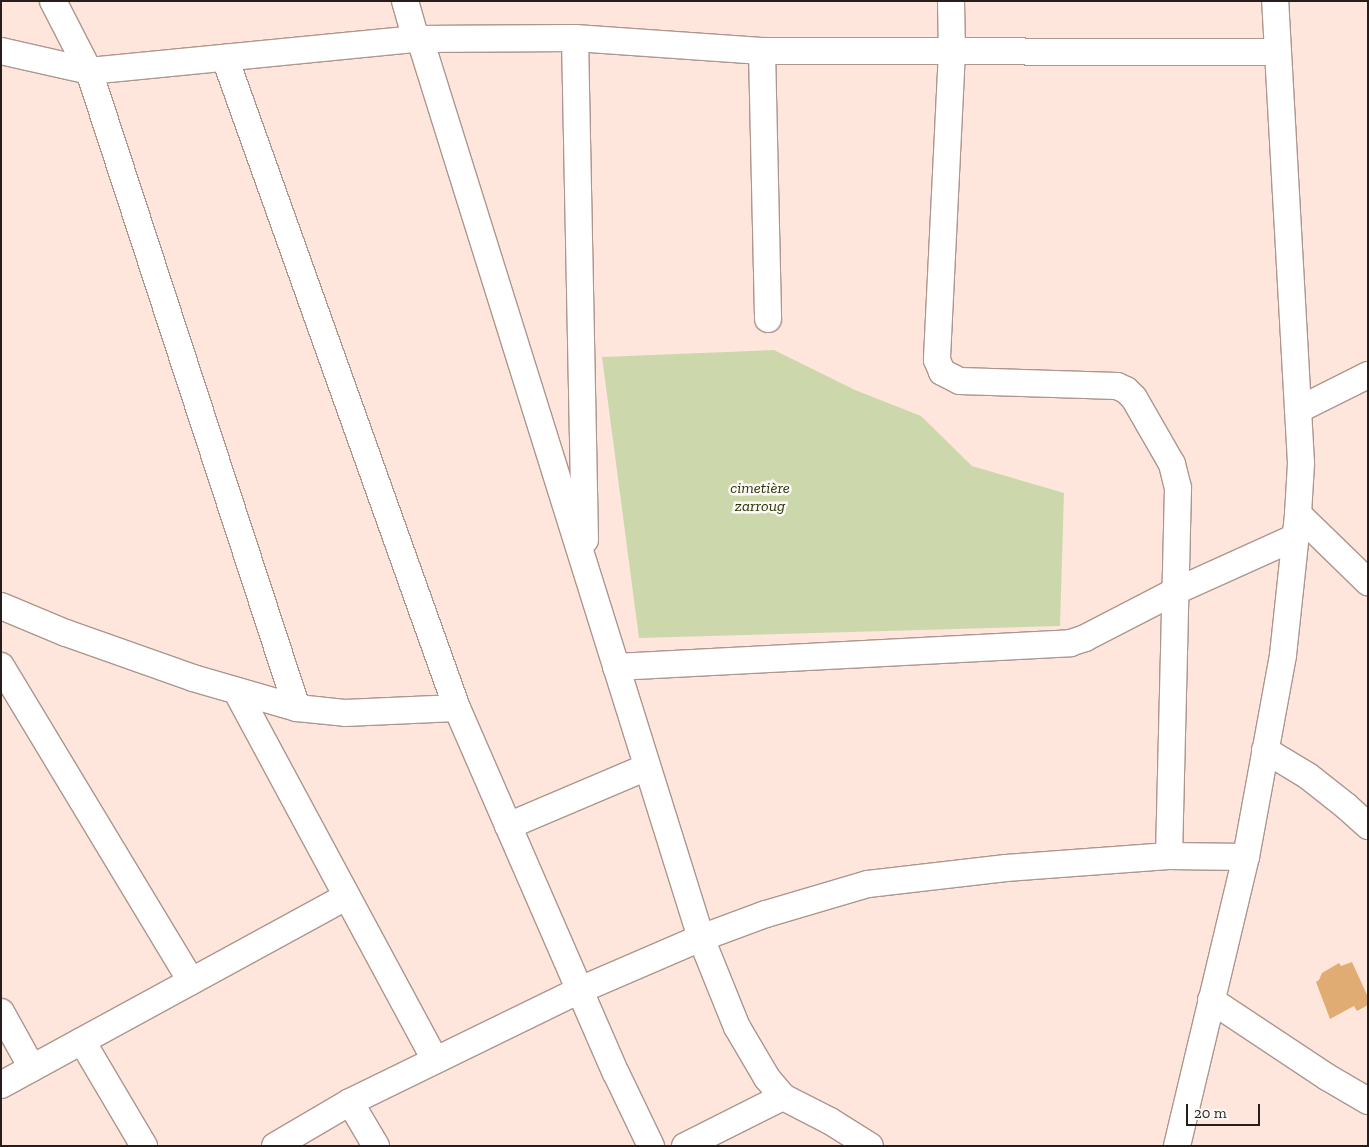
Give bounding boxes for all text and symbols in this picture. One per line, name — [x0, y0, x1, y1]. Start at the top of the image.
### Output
park label: cimetière zarroug — [730, 478, 790, 516]
scale bar — [1189, 1094, 1263, 1126]
text: 20 m — [1194, 1104, 1227, 1122]

